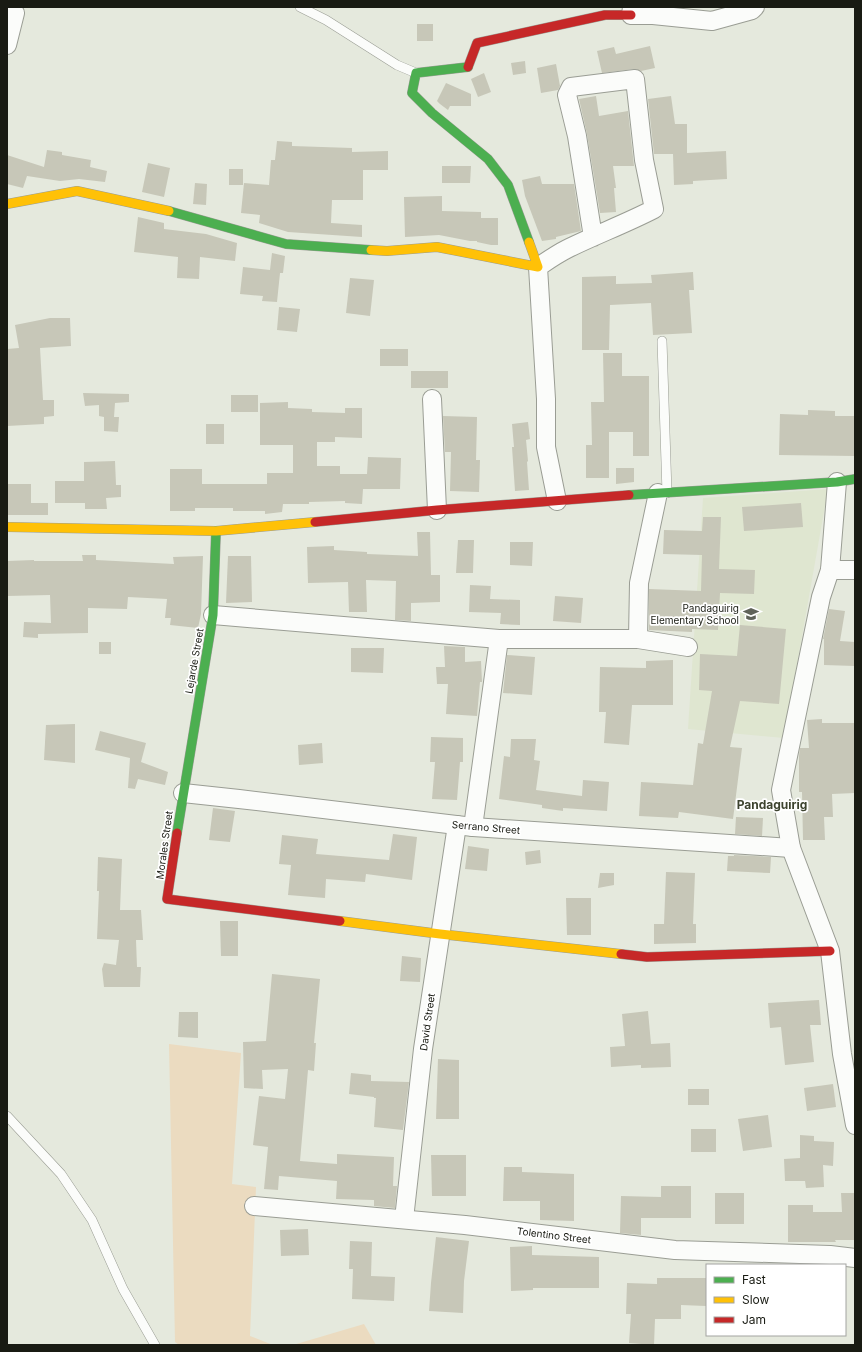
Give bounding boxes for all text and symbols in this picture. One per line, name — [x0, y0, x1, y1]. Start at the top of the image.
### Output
place label: Pandaguirig Elementary School — [650, 602, 739, 626]
school or university icon: Pandaguirig Elementary School — [742, 605, 760, 623]
street label: Lejarde Street — [182, 627, 206, 695]
district label: Pandaguirig — [737, 797, 807, 812]
street label: Morales Street — [153, 809, 175, 880]
street label: Serrano Street — [451, 818, 521, 836]
street label: David Street — [417, 992, 437, 1051]
street label: Tolentino Street — [516, 1225, 592, 1246]
legend — [706, 1264, 846, 1336]
text: Fast — [742, 1272, 766, 1287]
text: Slow — [742, 1292, 770, 1307]
text: Jam — [742, 1312, 766, 1327]

